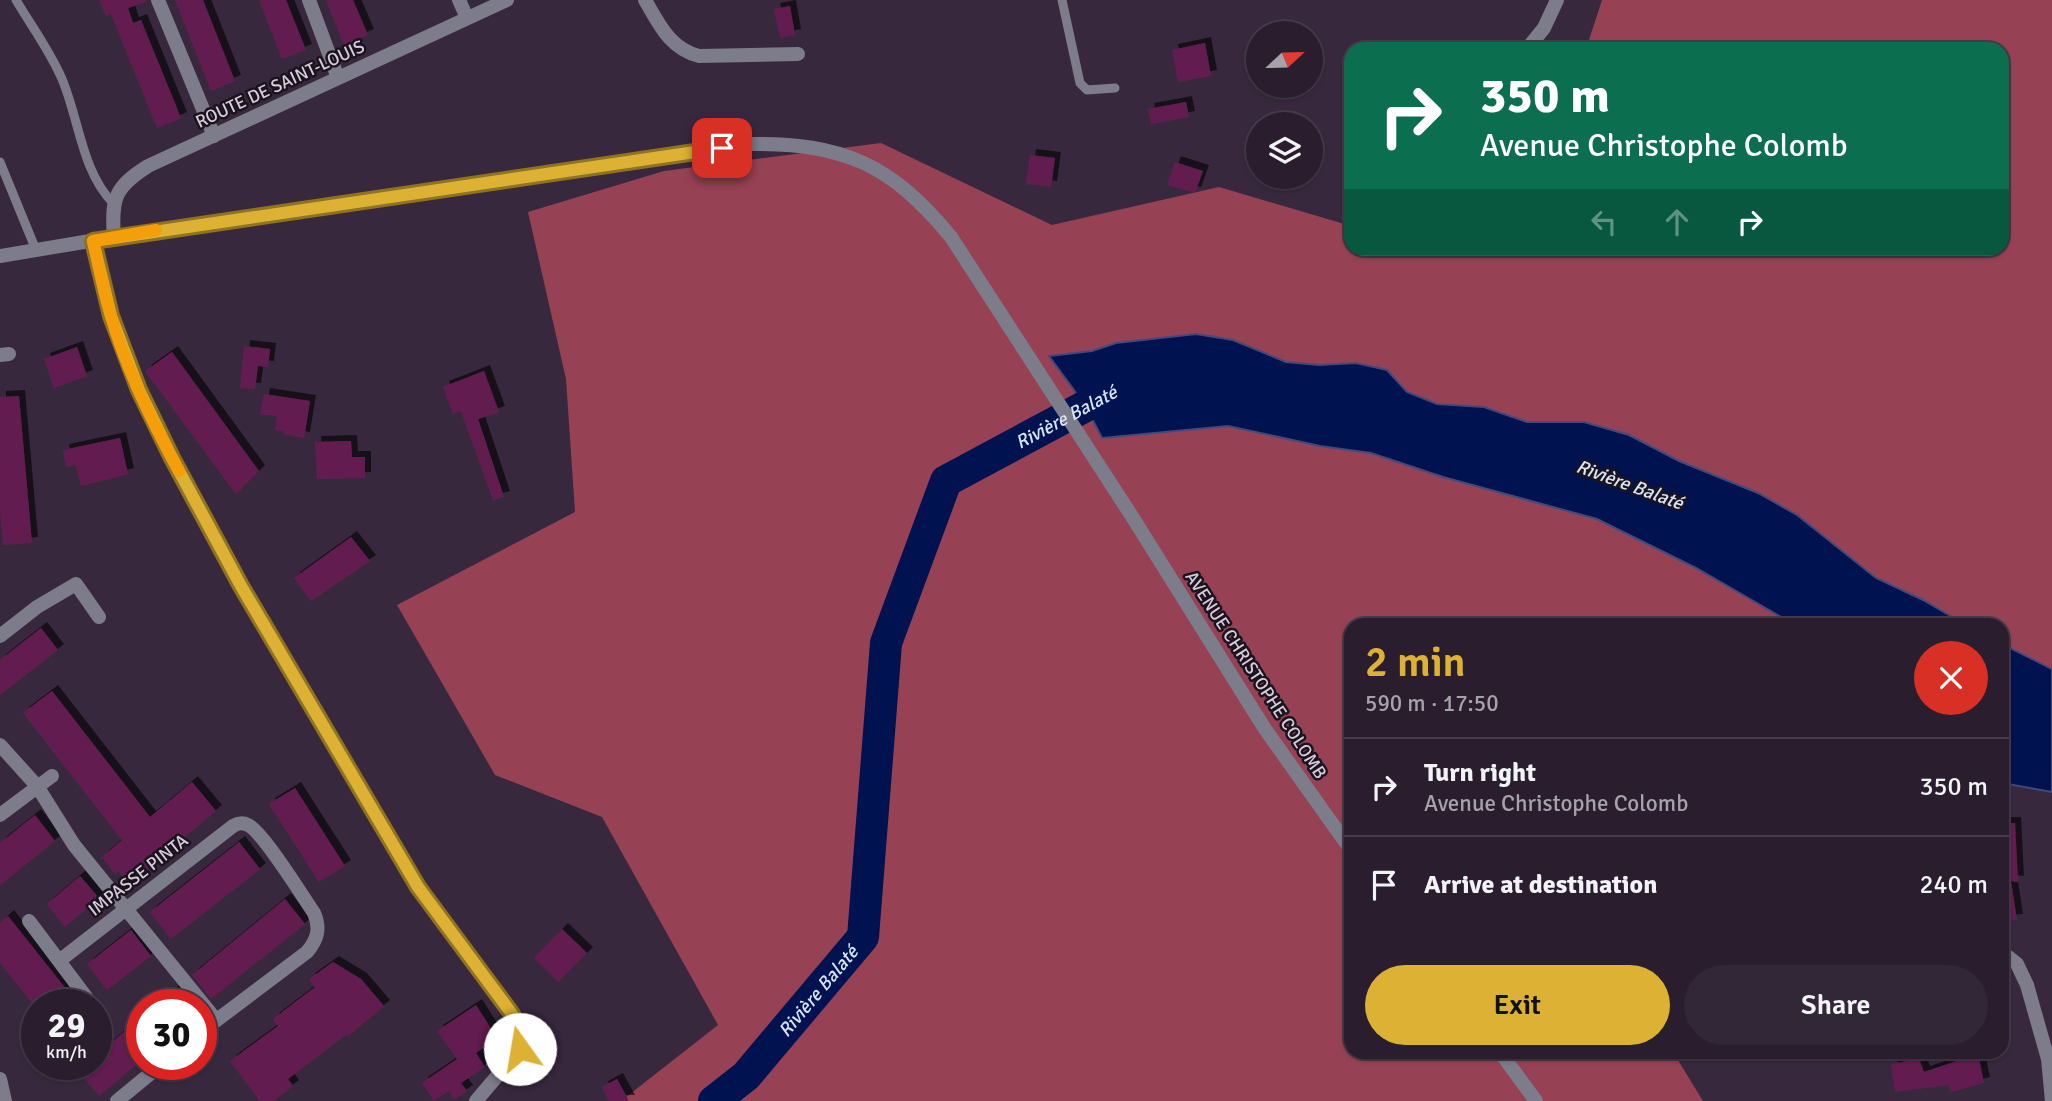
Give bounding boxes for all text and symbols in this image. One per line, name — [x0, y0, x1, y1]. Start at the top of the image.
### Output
north arrow — [1246, 21, 1323, 98]
map controls — [1246, 21, 1323, 189]
street label: ROUTE DE SAINT-LOUIS — [192, 35, 368, 133]
text: 350 m — [1480, 66, 1610, 126]
icon: right — [1365, 70, 1456, 161]
button: layers — [1246, 112, 1323, 189]
pin — [692, 118, 752, 178]
text: Avenue Christophe Colomb — [1480, 126, 1848, 165]
icon: arrive — [703, 129, 741, 167]
icon: left — [1585, 203, 1623, 241]
icon: ahead — [1658, 203, 1696, 241]
icon: right — [1731, 203, 1769, 241]
water label: Rivière Balaté — [1011, 380, 1123, 455]
water label: Rivière Balaté — [1573, 455, 1688, 516]
street label: AVENUE CHRISTOPHE COLOMB — [1181, 567, 1331, 783]
text: 2 min — [1365, 637, 1466, 688]
button: close — [1914, 641, 1988, 715]
text: 590 m · 17:50 — [1365, 689, 1499, 718]
text: Turn right — [1424, 757, 1536, 789]
icon: right — [1365, 768, 1403, 806]
text: 350 m — [1919, 771, 1988, 803]
text: Avenue Christophe Colomb — [1424, 789, 1688, 818]
street label: IMPASSE PINTA — [84, 829, 192, 921]
icon: arrive — [1365, 866, 1403, 904]
text: Arrive at destination — [1424, 869, 1657, 901]
text: 240 m — [1919, 869, 1988, 901]
water label: Rivière Balaté — [773, 940, 865, 1042]
button: Exit — [1365, 965, 1670, 1045]
button: Share — [1684, 965, 1988, 1045]
speed limit sign: 30 — [126, 989, 217, 1080]
text: 29 — [48, 1004, 85, 1047]
position arrow — [483, 1012, 557, 1086]
text: km/h — [46, 1041, 87, 1063]

